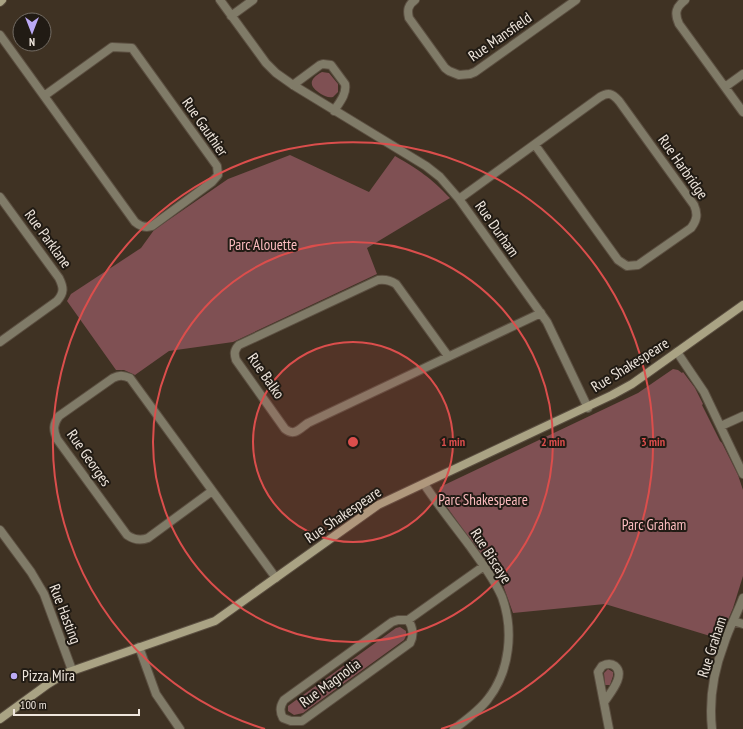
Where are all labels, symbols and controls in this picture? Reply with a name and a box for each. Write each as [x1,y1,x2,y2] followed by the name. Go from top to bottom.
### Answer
[464,8,535,65] street label: Rue Mansfield
[12,12,52,52] north arrow
[29,35,35,49] text: N
[178,94,233,160] street label: Rue Gauthier
[654,131,712,203] street label: Rue Harbridge
[471,197,524,260] street label: Rue Durham
[21,206,76,272] street label: Rue Parklane
[229,235,297,254] park label: Parc Alouette
[587,333,672,396] street label: Rue Shakespeare
[244,349,289,402] street label: Rue Balko
[63,426,116,490] street label: Rue Georges
[441,434,465,449] text: 1 min
[541,434,565,449] text: 2 min
[641,434,665,449] text: 3 min
[346,435,360,449] centre of rings
[301,482,385,547] street label: Rue Shakespeare
[438,490,528,509] park label: Parc Shakespeare
[622,515,686,534] park label: Parc Graham
[467,525,516,587] street label: Rue Biscaye
[45,581,86,646] street label: Rue Hasting
[693,614,730,680] street label: Rue Graham
[295,654,364,711] street label: Rue Magnolia
[22,666,75,685] place label: Pizza Mira
[9,671,19,681] marker: Pizza Mira
[14,691,139,717] scale bar
[20,697,47,712] text: 100 m

